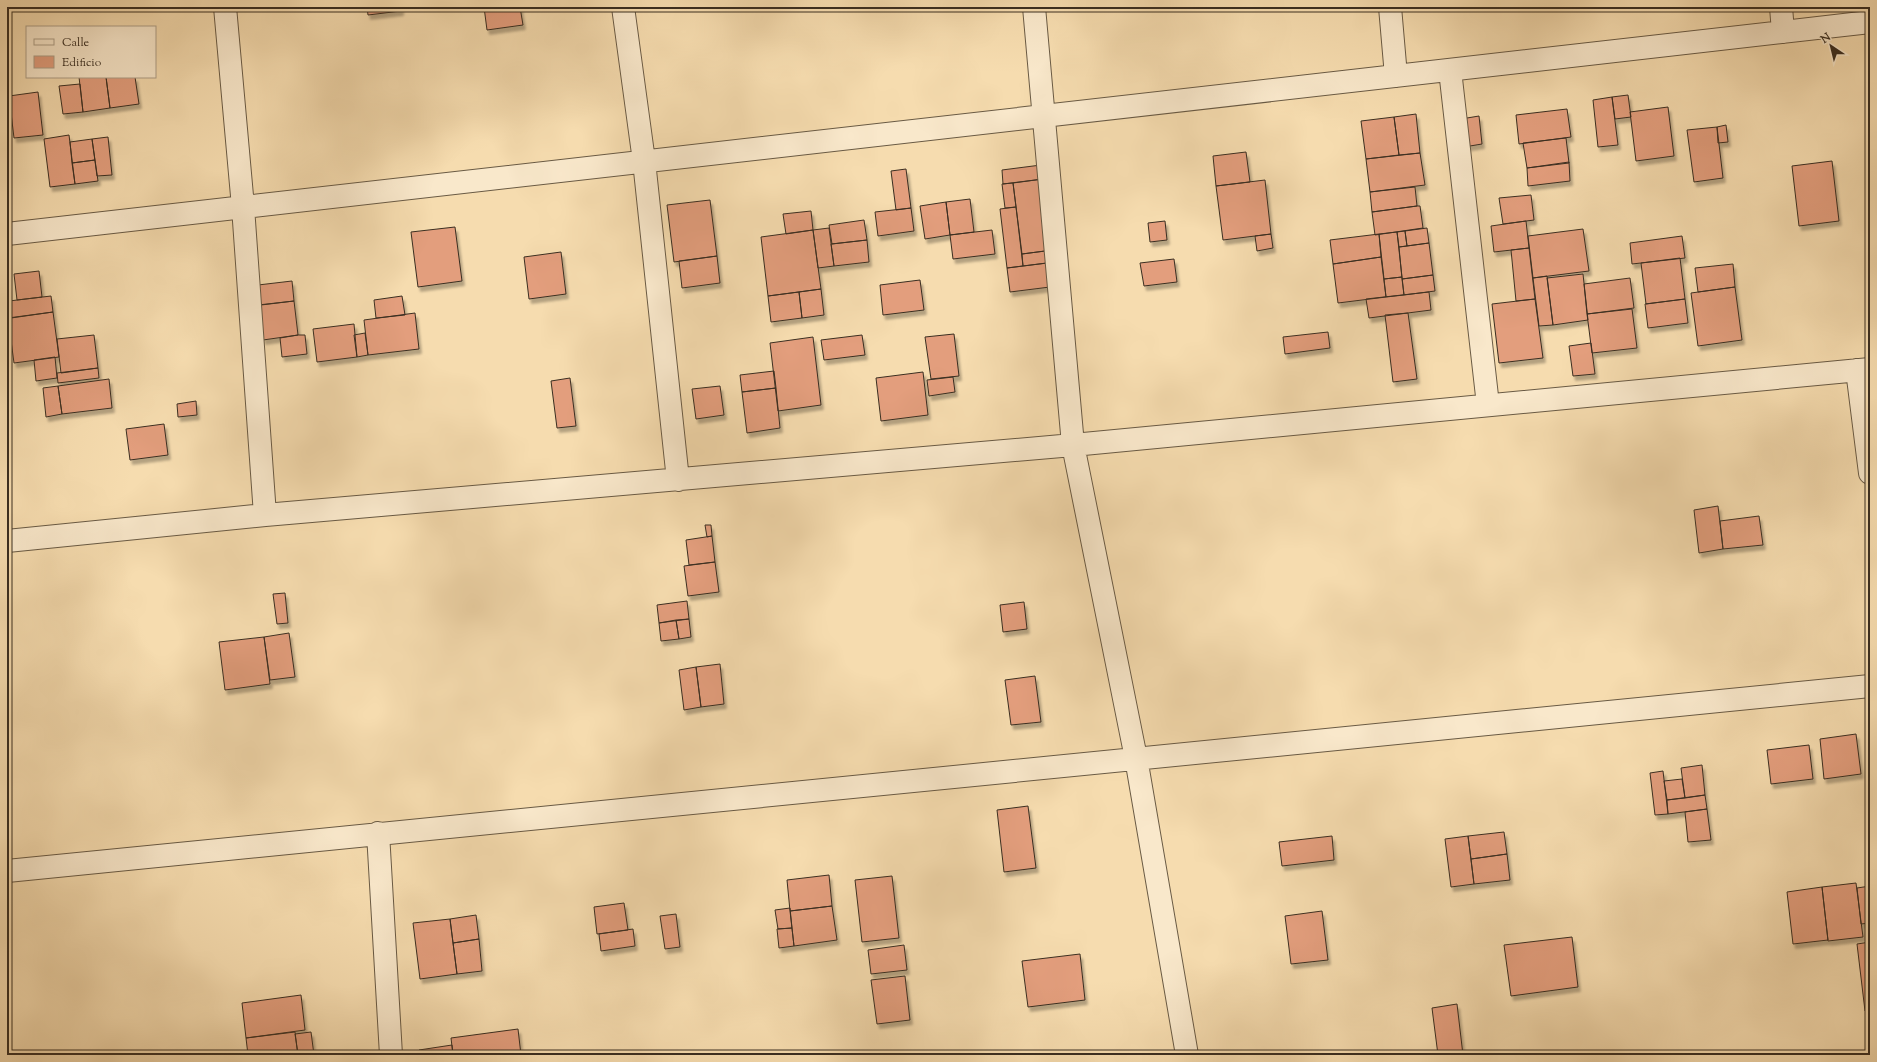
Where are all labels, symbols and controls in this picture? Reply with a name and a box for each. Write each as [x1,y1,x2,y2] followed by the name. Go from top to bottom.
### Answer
[26,26,156,78] legend
[1811,26,1851,66] north arrow
[1817,29,1834,48] text: N
[62,34,90,52] text: Calle
[62,54,102,72] text: Edificio

